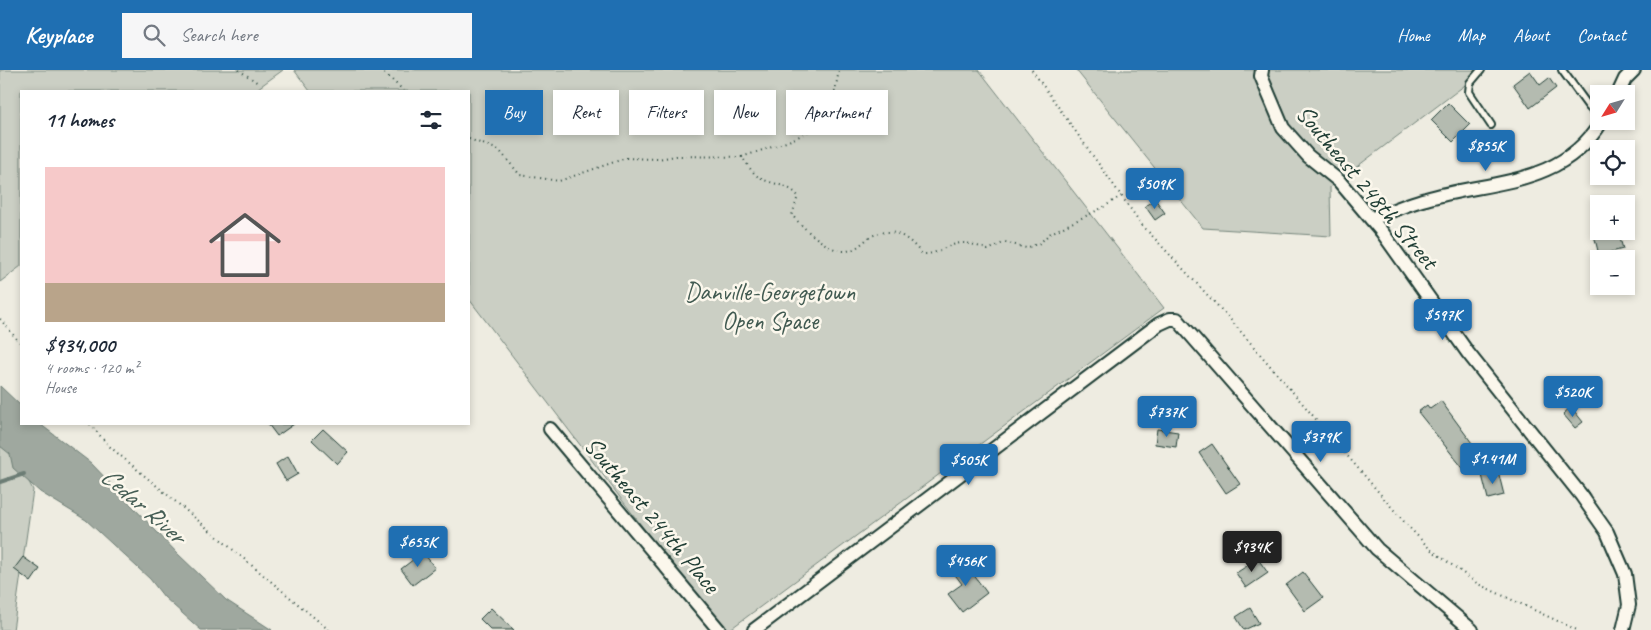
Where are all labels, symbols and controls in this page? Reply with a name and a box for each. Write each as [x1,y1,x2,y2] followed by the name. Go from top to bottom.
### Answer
[122,13,472,58] search box
[25,20,92,50] text: Keyplace
[140,21,168,49] icon: search
[180,23,258,47] text: Search here
[1397,24,1430,46] text: Home
[1458,24,1485,46] text: Map
[1513,24,1549,46] text: About
[1577,24,1626,46] text: Contact
[1590,85,1635,130] north arrow
[1590,85,1635,295] map controls
[485,90,543,135] chip: Buy
[553,90,619,135] chip: Rent
[629,90,704,135] chip: Filters
[714,90,776,135] chip: New
[786,90,888,135] chip: Apartment
[1289,98,1447,278] street label: Southeast 248th Street
[417,106,445,134] icon: filters
[45,107,114,133] text: 11 homes
[1451,129,1521,172] pin: $855K
[1468,136,1504,156] text: $855K
[1590,140,1635,185] button: locate
[1120,168,1190,210] pin: $509K
[1137,174,1173,194] text: $509K
[1590,195,1635,240] button: +
[200,200,290,290] icon: home
[1590,250,1635,295] button: −
[685,276,856,337] park label: Danville-Georgetown Open Space
[1408,298,1478,341] pin: $597K
[1425,305,1461,325] text: $597K
[45,332,115,358] text: $934,000
[45,358,139,378] text: 4 rooms · 120 m²
[1538,376,1608,418] pin: $520K
[45,378,76,398] text: House
[1555,382,1591,402] text: $520K
[1132,396,1202,438] pin: $737K
[1149,402,1185,422] text: $737K
[1286,420,1356,463] pin: $379K
[1303,427,1339,447] text: $379K
[577,430,728,601] street label: Southeast 244th Place
[1452,442,1534,485] pin: $1.41M
[934,444,1004,486] pin: $505K
[1471,449,1515,469] text: $1.41M
[951,450,987,470] text: $505K
[94,459,196,554] water label: Cedar River
[383,526,453,568] pin: $655K
[1217,530,1287,573] pin: $934K
[400,532,436,552] text: $655K
[1234,537,1270,557] text: $934K
[931,544,1001,587] pin: $456K
[947,551,985,571] text: $456K

